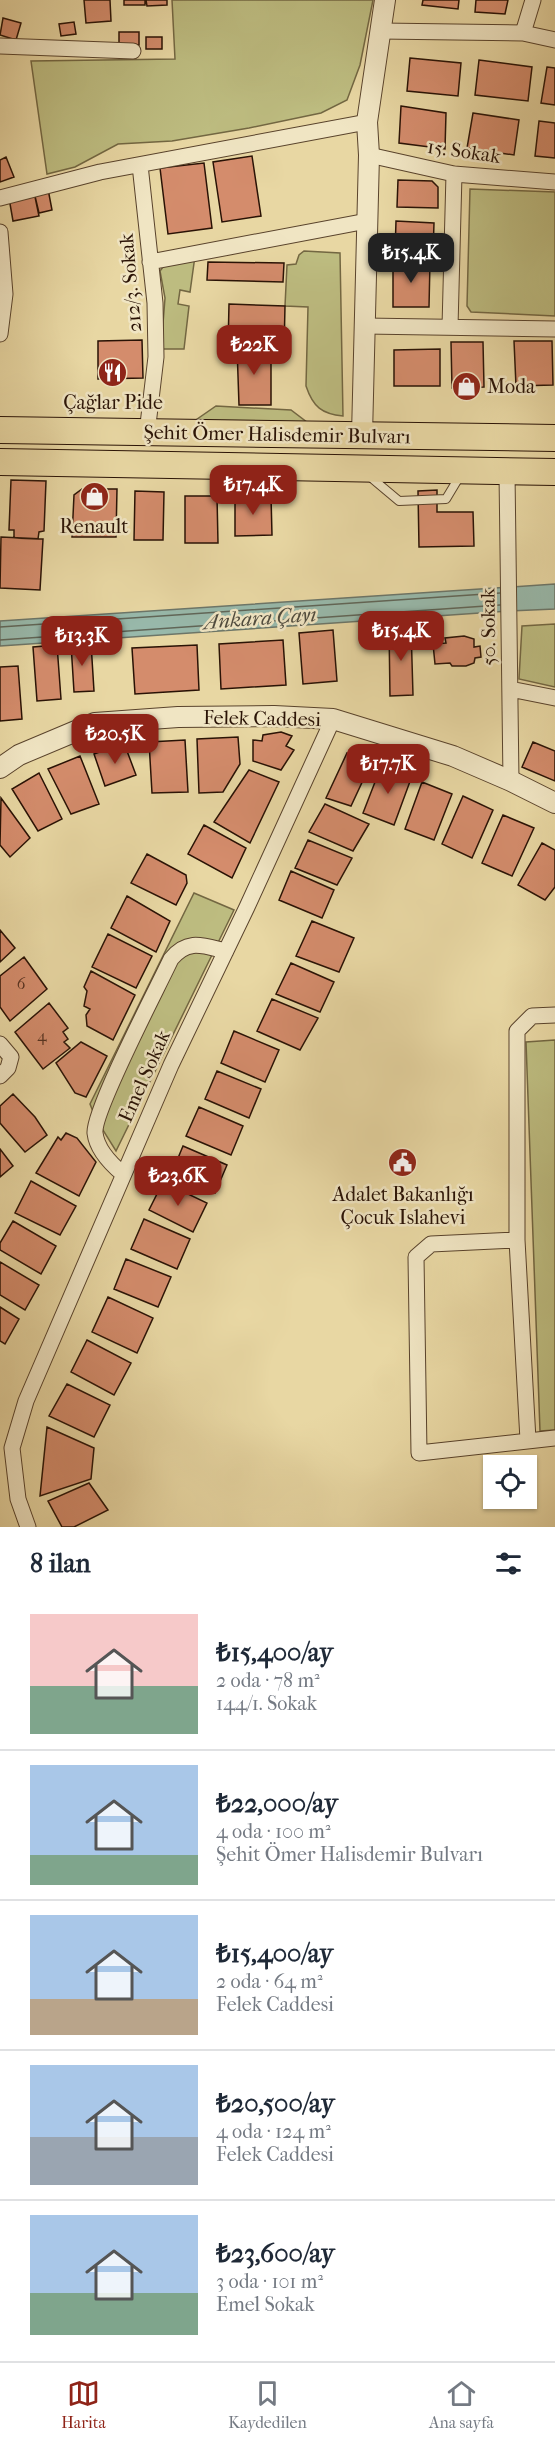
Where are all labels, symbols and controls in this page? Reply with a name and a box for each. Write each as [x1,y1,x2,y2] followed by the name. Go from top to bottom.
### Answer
[426,135,503,168] street label: 15. Sokak
[115,232,146,333] street label: 212/3. Sokak
[362,233,460,284] pin: ₺15.4K
[382,241,440,264] text: ₺15.4K
[218,325,290,376] pin: ₺22K
[231,333,277,356] text: ₺22K
[97,356,129,388] restaurant icon: Çağlar Pide
[450,370,482,402] shop icon: Moda
[487,375,536,398] place label: Moda
[63,391,163,415] place label: Çağlar Pide
[143,420,411,448] street label: Şehit Ömer Halisdemir Bulvarı
[204,465,302,516] pin: ₺17.4K
[224,473,282,496] text: ₺17.4K
[78,480,110,512] shop icon: Renault
[60,515,128,538] place label: Renault
[476,587,501,666] street label: 50. Sokak
[200,602,317,634] water label: Ankara Çayı
[352,611,450,662] pin: ₺15.4K
[33,616,131,667] pin: ₺13.3K
[372,619,430,642] text: ₺15.4K
[55,624,109,647] text: ₺13.3K
[203,706,321,731] street label: Felek Caddesi
[66,714,164,765] pin: ₺20.5K
[86,722,145,745] text: ₺20.5K
[339,744,437,795] pin: ₺17.7K
[361,752,415,775] text: ₺17.7K
[17,974,26,993] house number: 6
[37,1026,47,1045] house number: 4
[114,1026,175,1126] street label: Emel Sokak
[387,1147,419,1179] public building icon: Adalet Bakanlığı Çocuk Islahevi
[129,1156,227,1207] pin: ₺23.6K
[148,1164,208,1187] text: ₺23.6K
[331,1183,474,1230] place label: Adalet Bakanlığı Çocuk Islahevi
[483,1455,537,1509] map controls
[483,1455,537,1509] button: locate
[492,1547,525,1580] icon: filters
[30,1548,91,1579] text: 8 ilan
[216,1637,333,1668] text: ₺15,400/ay
[78,1638,150,1710] icon: home
[216,1669,320,1692] text: 2 oda · 78 m²
[216,1692,317,1715] text: 144/1. Sokak
[216,1788,338,1819] text: ₺22,000/ay
[78,1789,150,1861] icon: home
[216,1820,331,1843] text: 4 oda · 100 m²
[216,1843,483,1866] text: Şehit Ömer Halisdemir Bulvarı
[216,1938,333,1969] text: ₺15,400/ay
[78,1939,150,2011] icon: home
[216,1970,323,1993] text: 2 oda · 64 m²
[216,1993,334,2016] text: Felek Caddesi
[216,2088,335,2119] text: ₺20,500/ay
[78,2089,150,2161] icon: home
[216,2120,331,2143] text: 4 oda · 124 m²
[216,2143,334,2166] text: Felek Caddesi
[216,2238,335,2269] text: ₺23,600/ay
[78,2239,150,2311] icon: home
[216,2270,323,2293] text: 3 oda · 101 m²
[216,2293,315,2316] text: Emel Sokak
[61,2377,106,2432] tab: Harita
[228,2377,307,2432] tab: Kaydedilen
[429,2377,494,2432] tab: Ana sayfa

